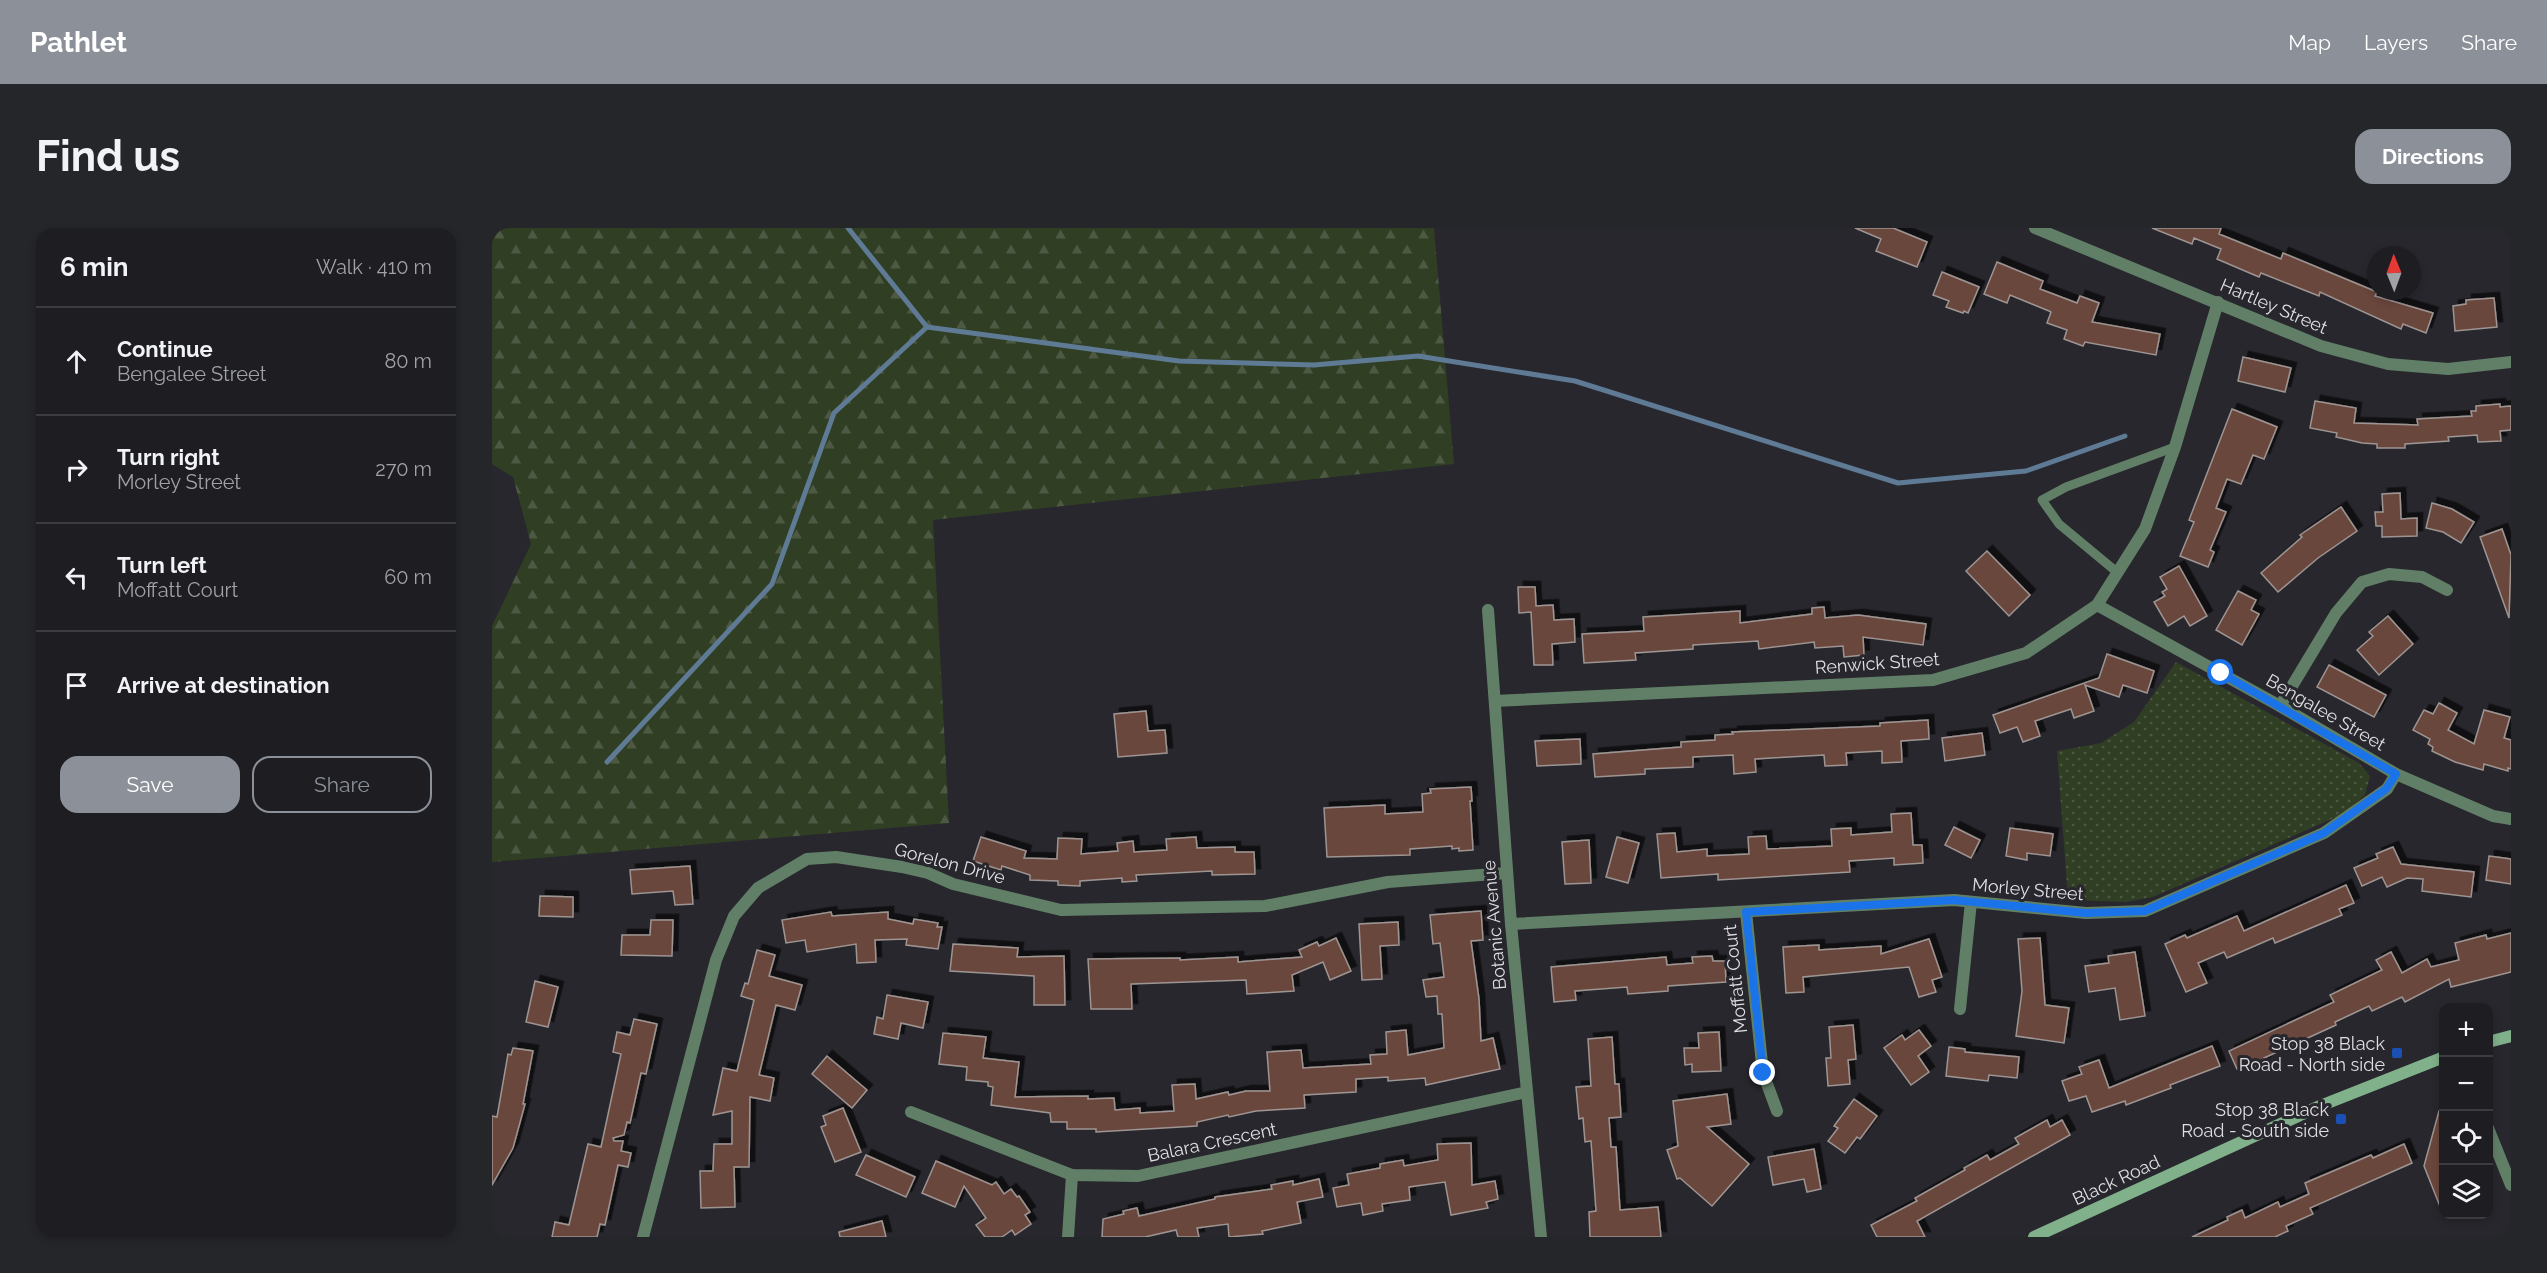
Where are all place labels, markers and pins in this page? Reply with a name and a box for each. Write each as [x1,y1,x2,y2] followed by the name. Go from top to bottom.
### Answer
[2239,1033,2385,1075] place label: Stop 38 Black Road - North side
[2390,1046,2404,1060] marker: Stop 38 Black Road - North side
[2181,1099,2329,1141] place label: Stop 38 Black Road - South side
[2334,1112,2348,1126] marker: Stop 38 Black Road - South side

